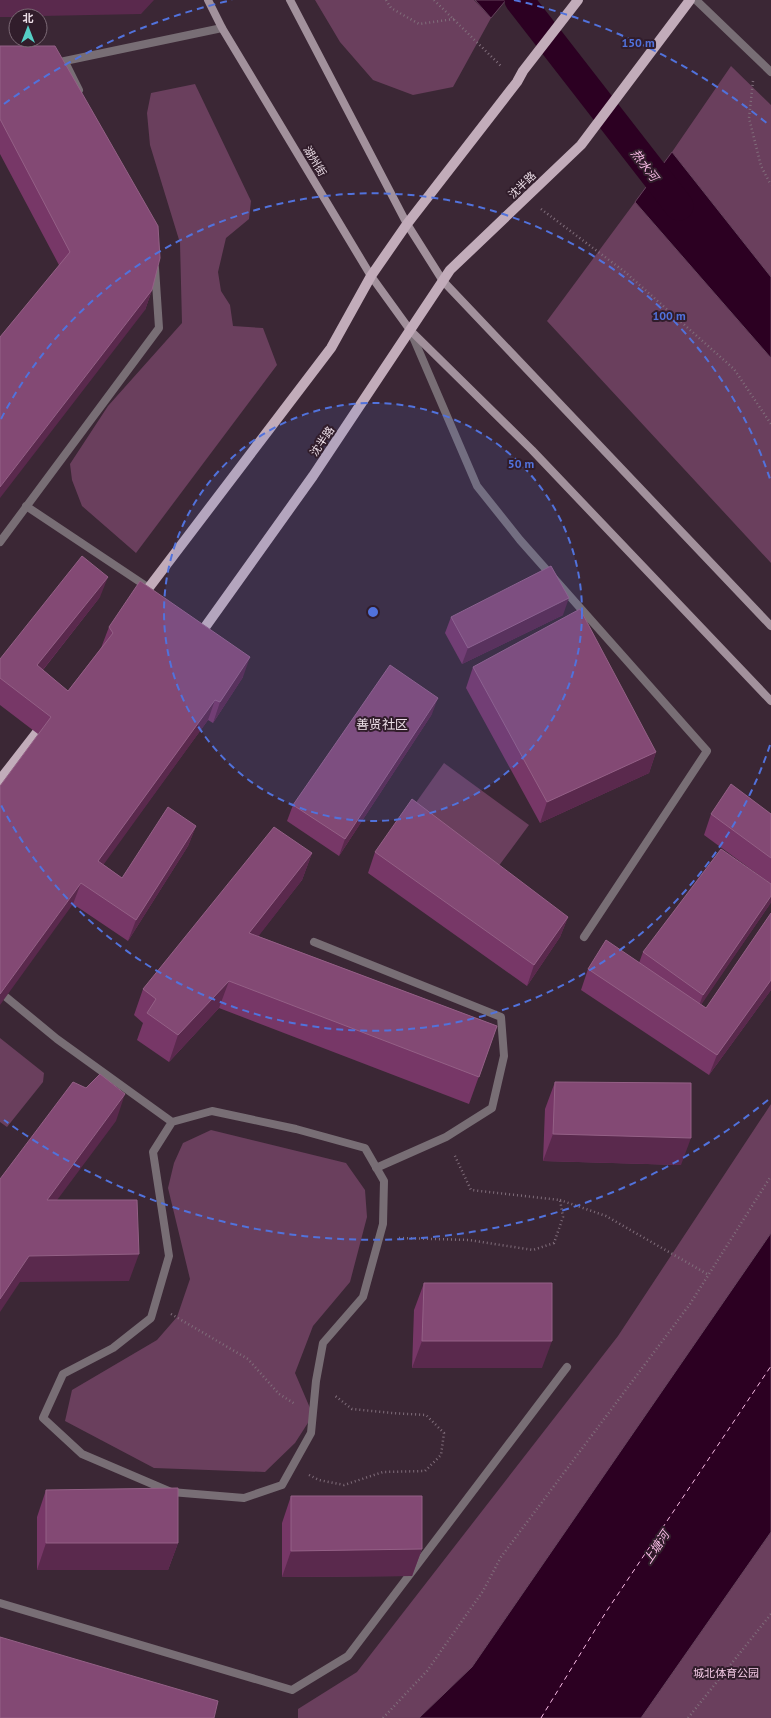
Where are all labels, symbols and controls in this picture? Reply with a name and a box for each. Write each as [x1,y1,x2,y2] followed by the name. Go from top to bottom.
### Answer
[8,8,48,48] north arrow
[23,11,34,25] text: 北
[621,35,655,50] text: 150 m
[301,143,329,179] street label: 湖州街
[628,146,663,185] water label: 热水河
[505,169,539,201] street label: 沈半路
[652,308,686,323] text: 100 m
[307,423,337,459] street label: 沈半路
[508,456,534,471] text: 50 m
[366,605,380,619] centre of rings
[356,716,408,733] district label: 善贤社区
[640,1526,673,1566] water label: 上塘河
[693,1666,759,1680] park label: 城北体育公园

